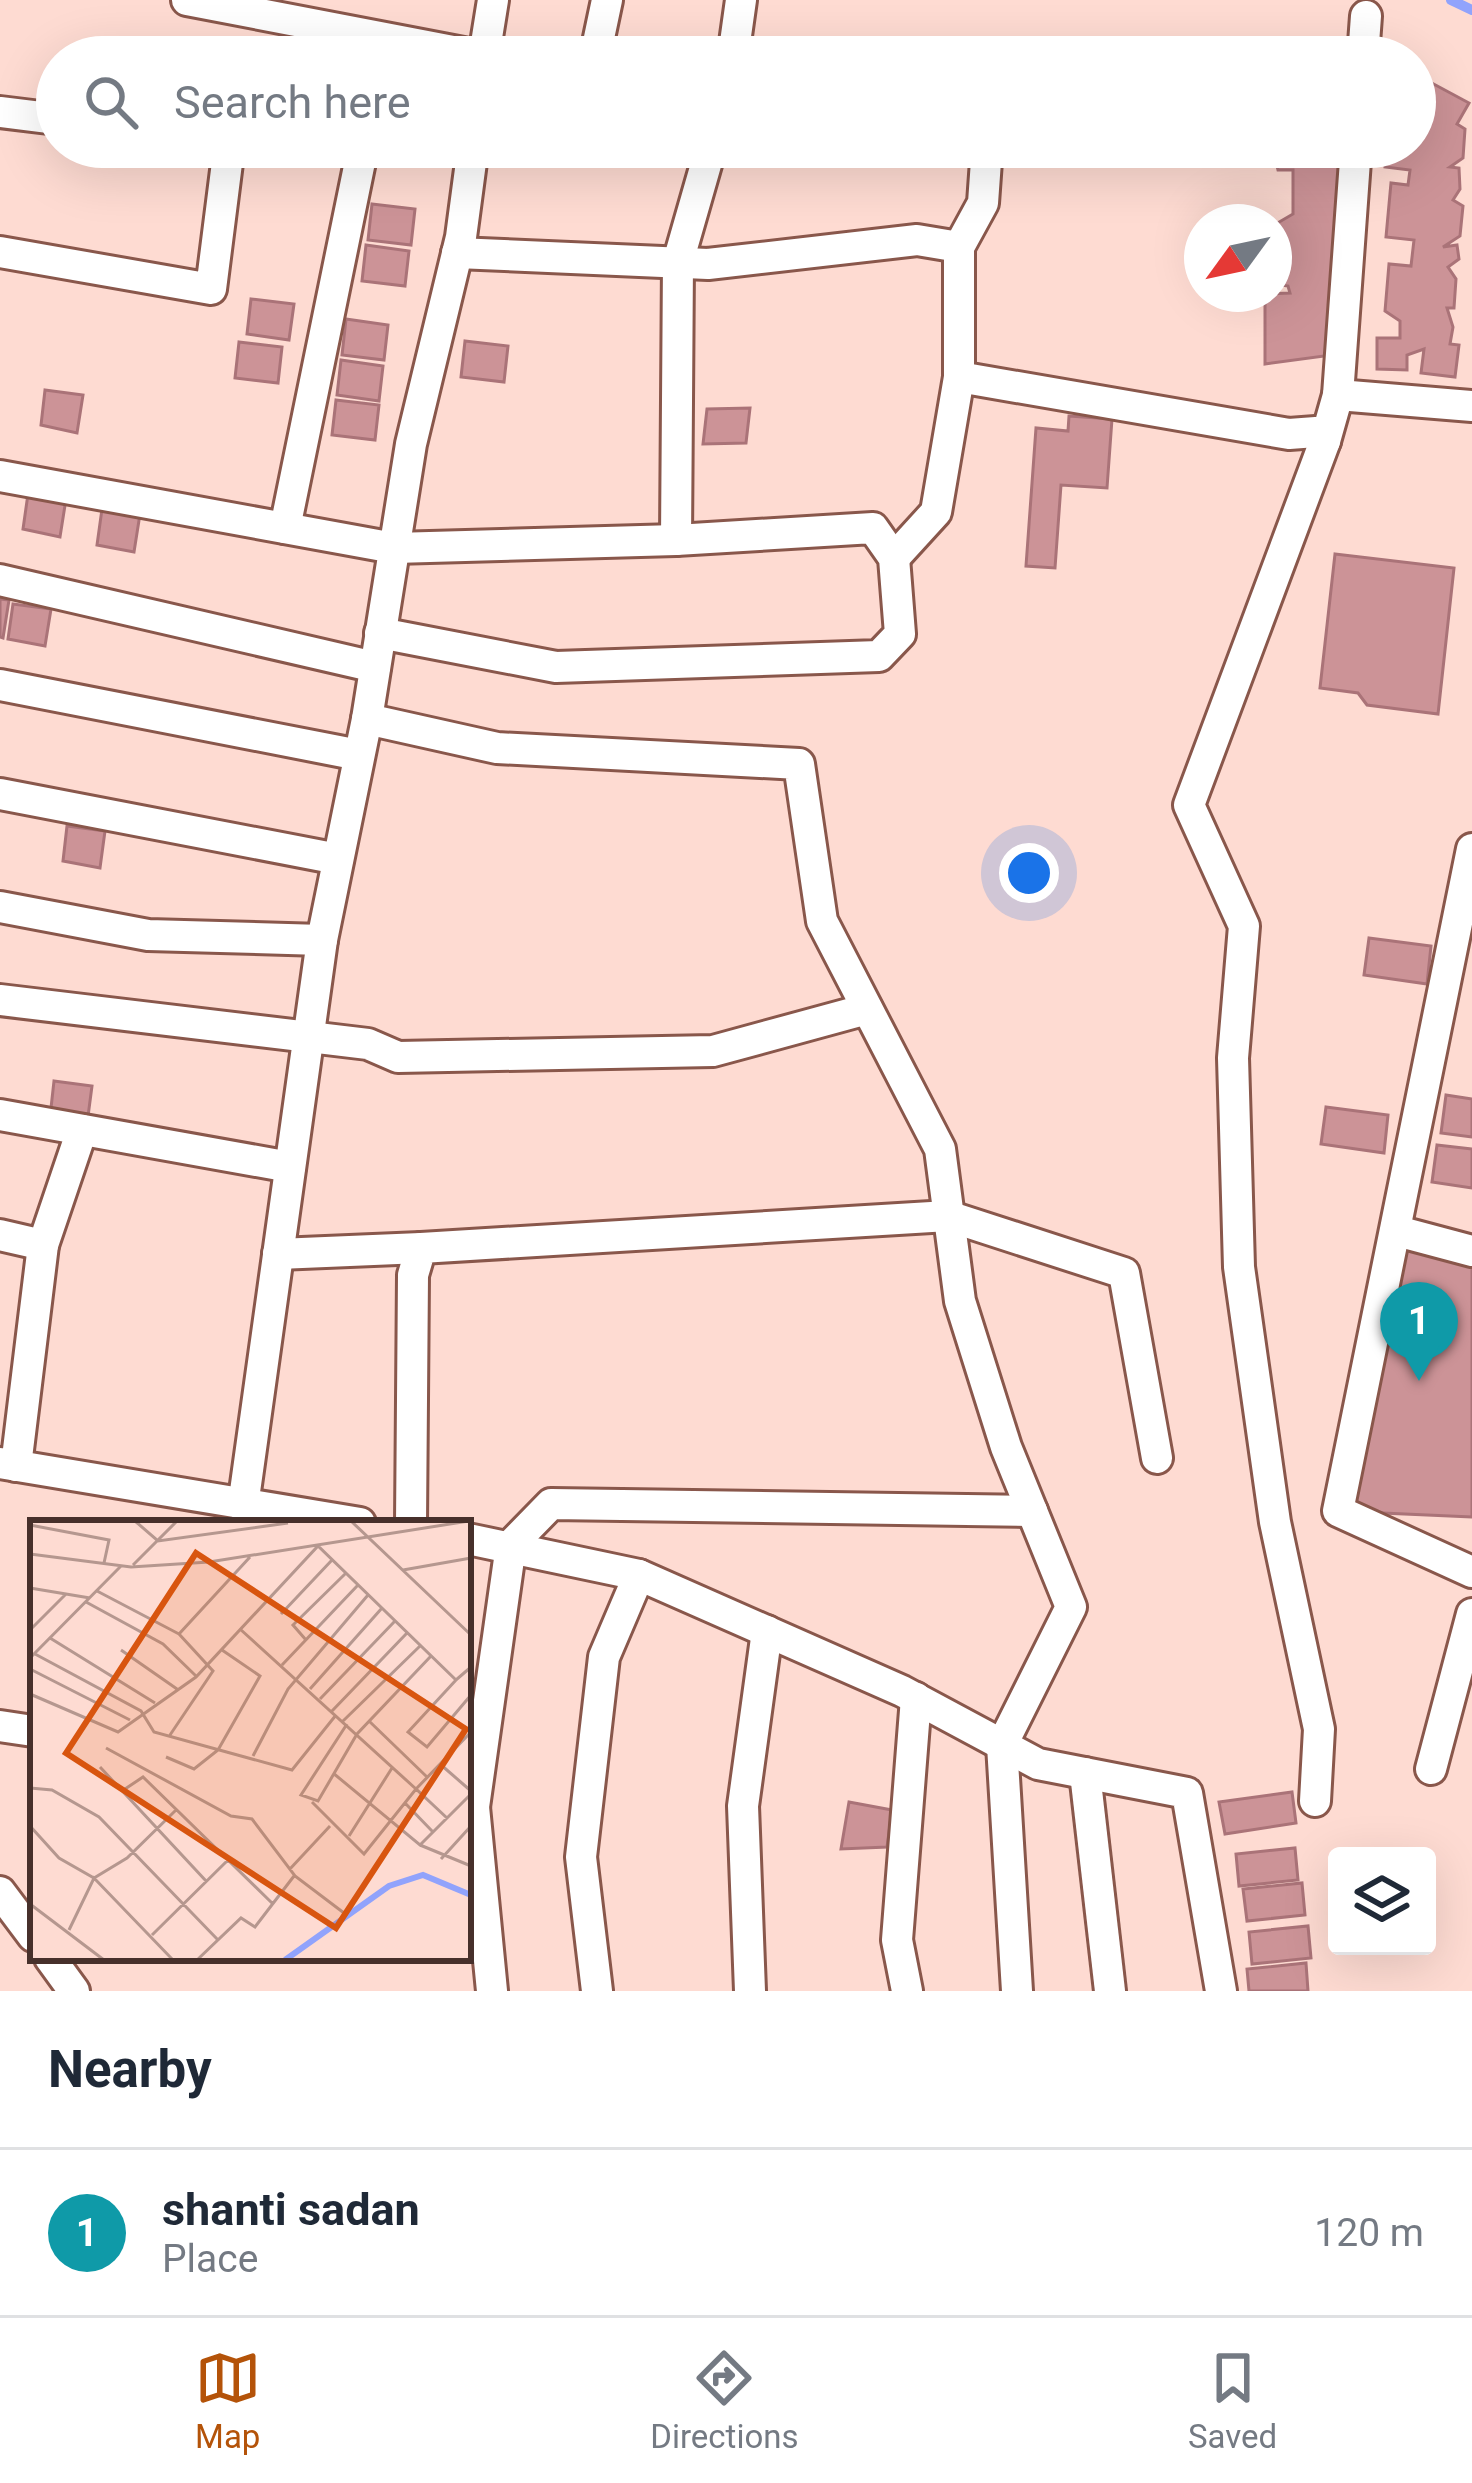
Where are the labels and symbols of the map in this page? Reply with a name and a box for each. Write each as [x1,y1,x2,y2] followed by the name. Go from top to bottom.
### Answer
[1184,204,1292,312] north arrow
[999,843,1059,903] your location
[1380,1282,1458,1381] pin: 1
[30,1520,471,1961] inset map

